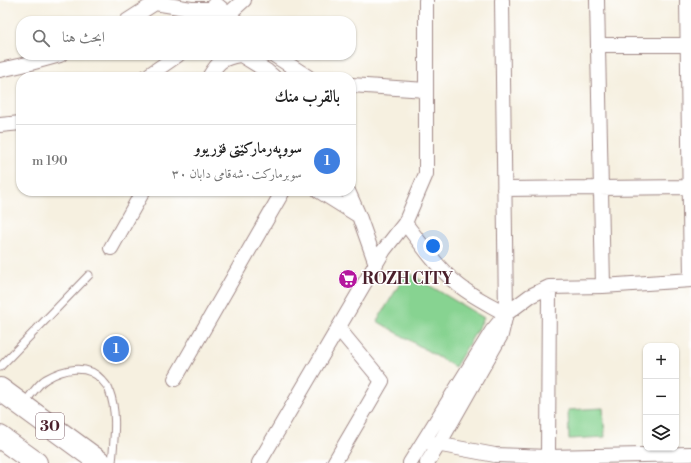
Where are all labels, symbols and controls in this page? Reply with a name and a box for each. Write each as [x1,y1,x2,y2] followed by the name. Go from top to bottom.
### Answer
[16,16,356,60] search box
[30,27,52,49] icon: search
[62,28,105,47] text: ابحث هنا
[274,86,340,108] text: بالقرب منك
[195,139,302,158] text: سووپەرمارکێتی فۆر یوو
[32,153,68,169] text: 190 m
[324,153,330,169] text: 1
[172,166,302,182] text: سوبرماركت · شەقامی دابان ٣٠
[423,236,443,256] your location
[337,268,359,290] supermarket icon: ROZH CITY
[362,269,454,289] place label: ROZH CITY
[103,334,129,364] pin: 1
[643,343,679,451] map controls
[643,343,679,379] button: +
[643,379,679,415] button: −
[36,413,64,439] road number: 30
[643,415,679,451] button: layers

